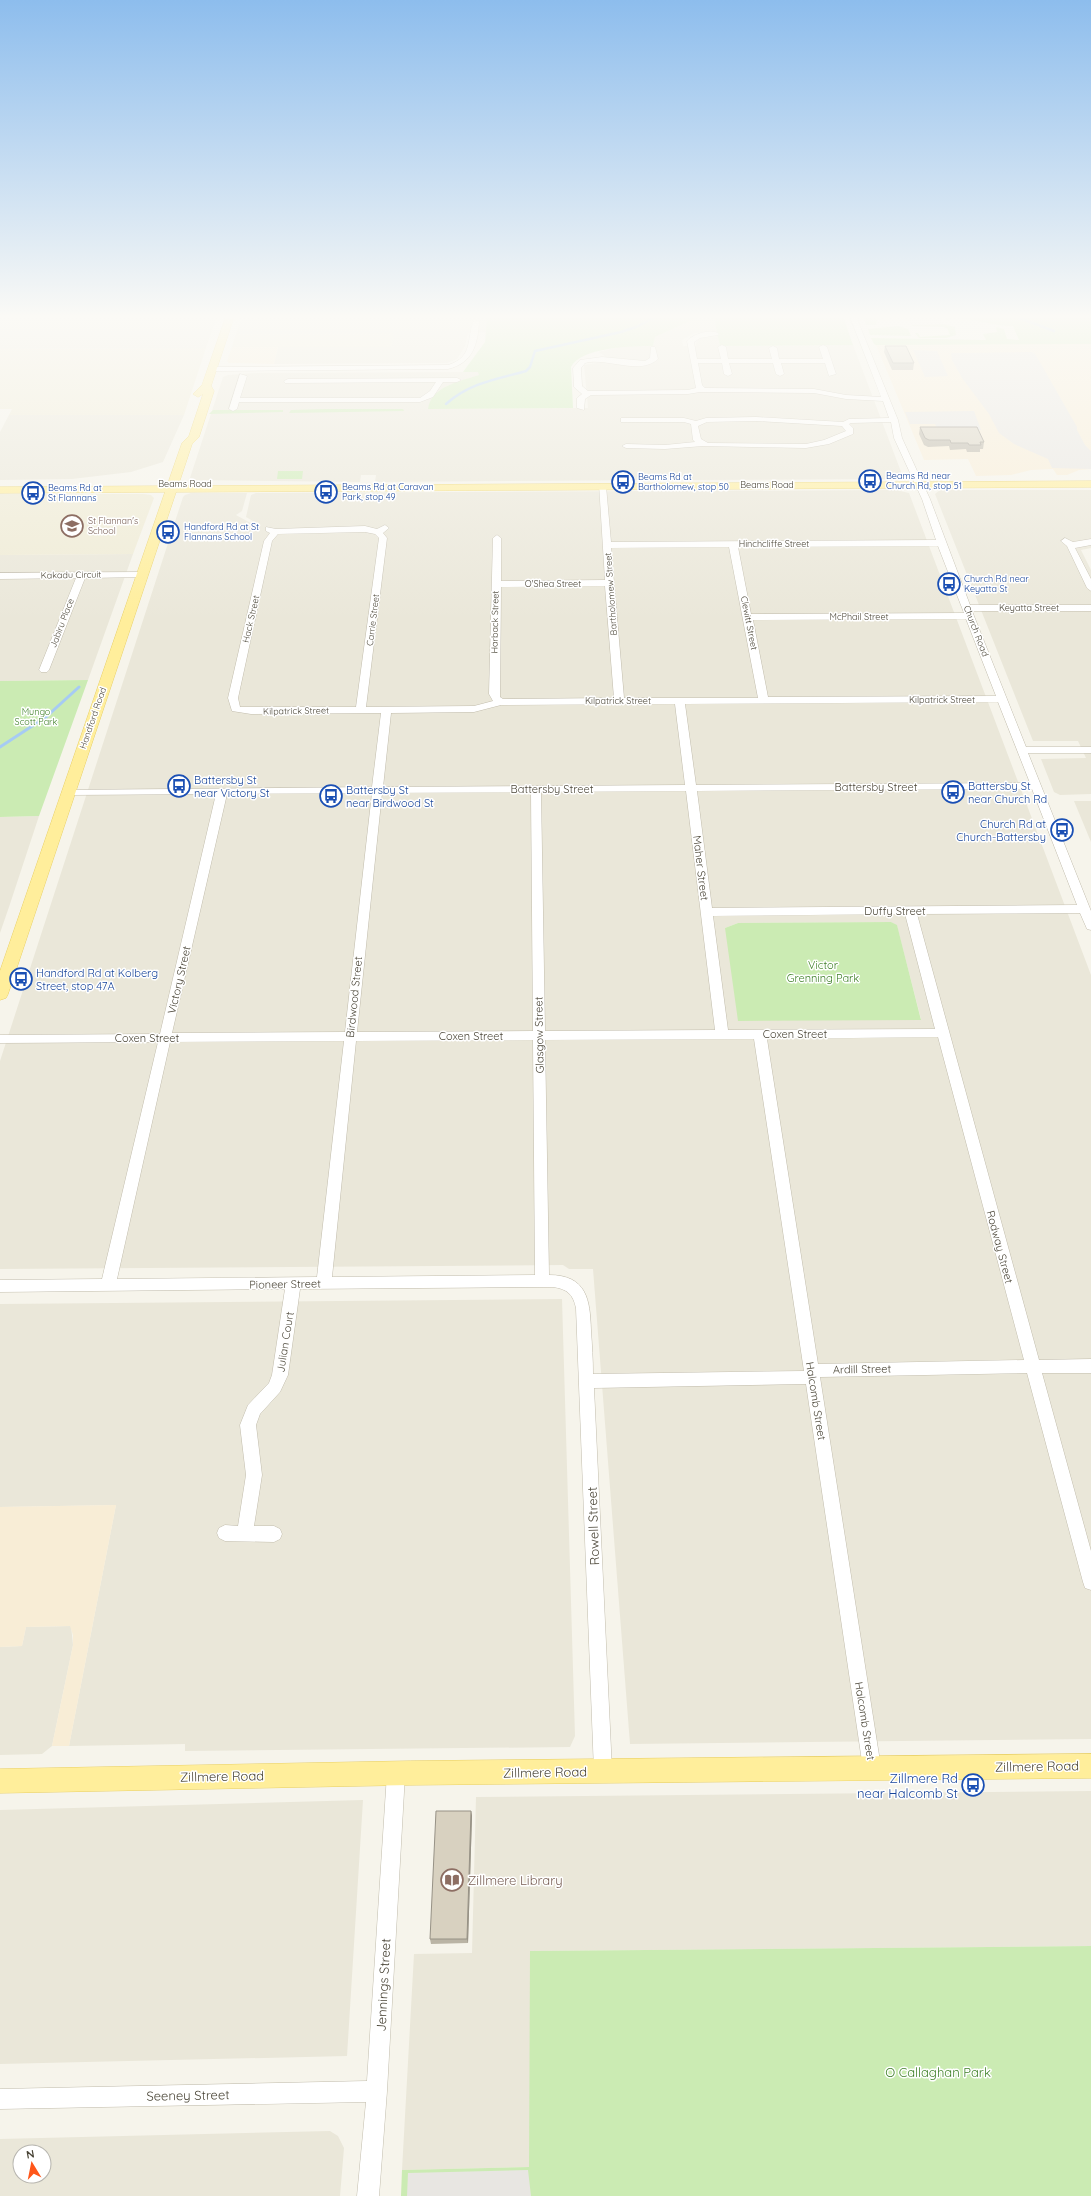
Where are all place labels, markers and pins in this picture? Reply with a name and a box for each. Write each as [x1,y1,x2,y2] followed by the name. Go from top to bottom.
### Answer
[857,468,883,494] bus stop icon: Beams Rd near Church Rd, stop 51
[610,469,636,495] bus stop icon: Beams Rd at Bartholomew, stop 50
[886,470,962,491] place label: Beams Rd near Church Rd, stop 51
[638,471,729,492] place label: Beams Rd at Bartholomew, stop 50
[313,479,339,505] bus stop icon: Beams Rd at Caravan Park, stop 49
[20,480,46,506] bus stop icon: Beams Rd at St Flannans
[342,481,434,502] place label: Beams Rd at Caravan Park, stop 49
[48,482,102,503] place label: Beams Rd at St Flannans
[59,513,85,539] school or university icon: St Flannan's School
[88,515,138,536] place label: St Flannan's School
[155,519,181,545] bus stop icon: Handford Rd at St Flannans School
[184,521,259,542] place label: Handford Rd at St Flannans School
[936,571,962,597] bus stop icon: Church Rd near Keyatta St
[964,573,1029,594] place label: Church Rd near Keyatta St
[166,773,192,799] bus stop icon: Battersby St near Victory St
[194,773,270,800] place label: Battersby St near Victory St
[940,779,966,805] bus stop icon: Battersby St near Church Rd
[968,779,1047,806] place label: Battersby St near Church Rd
[318,783,344,809] bus stop icon: Battersby St near Birdwood St
[346,783,434,810] place label: Battersby St near Birdwood St
[956,817,1046,844] place label: Church Rd at Church-Battersby
[1049,817,1075,843] bus stop icon: Church Rd at Church-Battersby
[8,966,34,992] bus stop icon: Handford Rd at Kolberg Street, stop 47A
[36,966,158,993] place label: Handford Rd at Kolberg Street, stop 47A
[857,1770,958,1801] place label: Zillmere Rd near Halcomb St
[960,1772,986,1798] bus stop icon: Zillmere Rd near Halcomb St
[439,1867,465,1893] library icon: Zillmere Library
[468,1872,563,1888] place label: Zillmere Library

